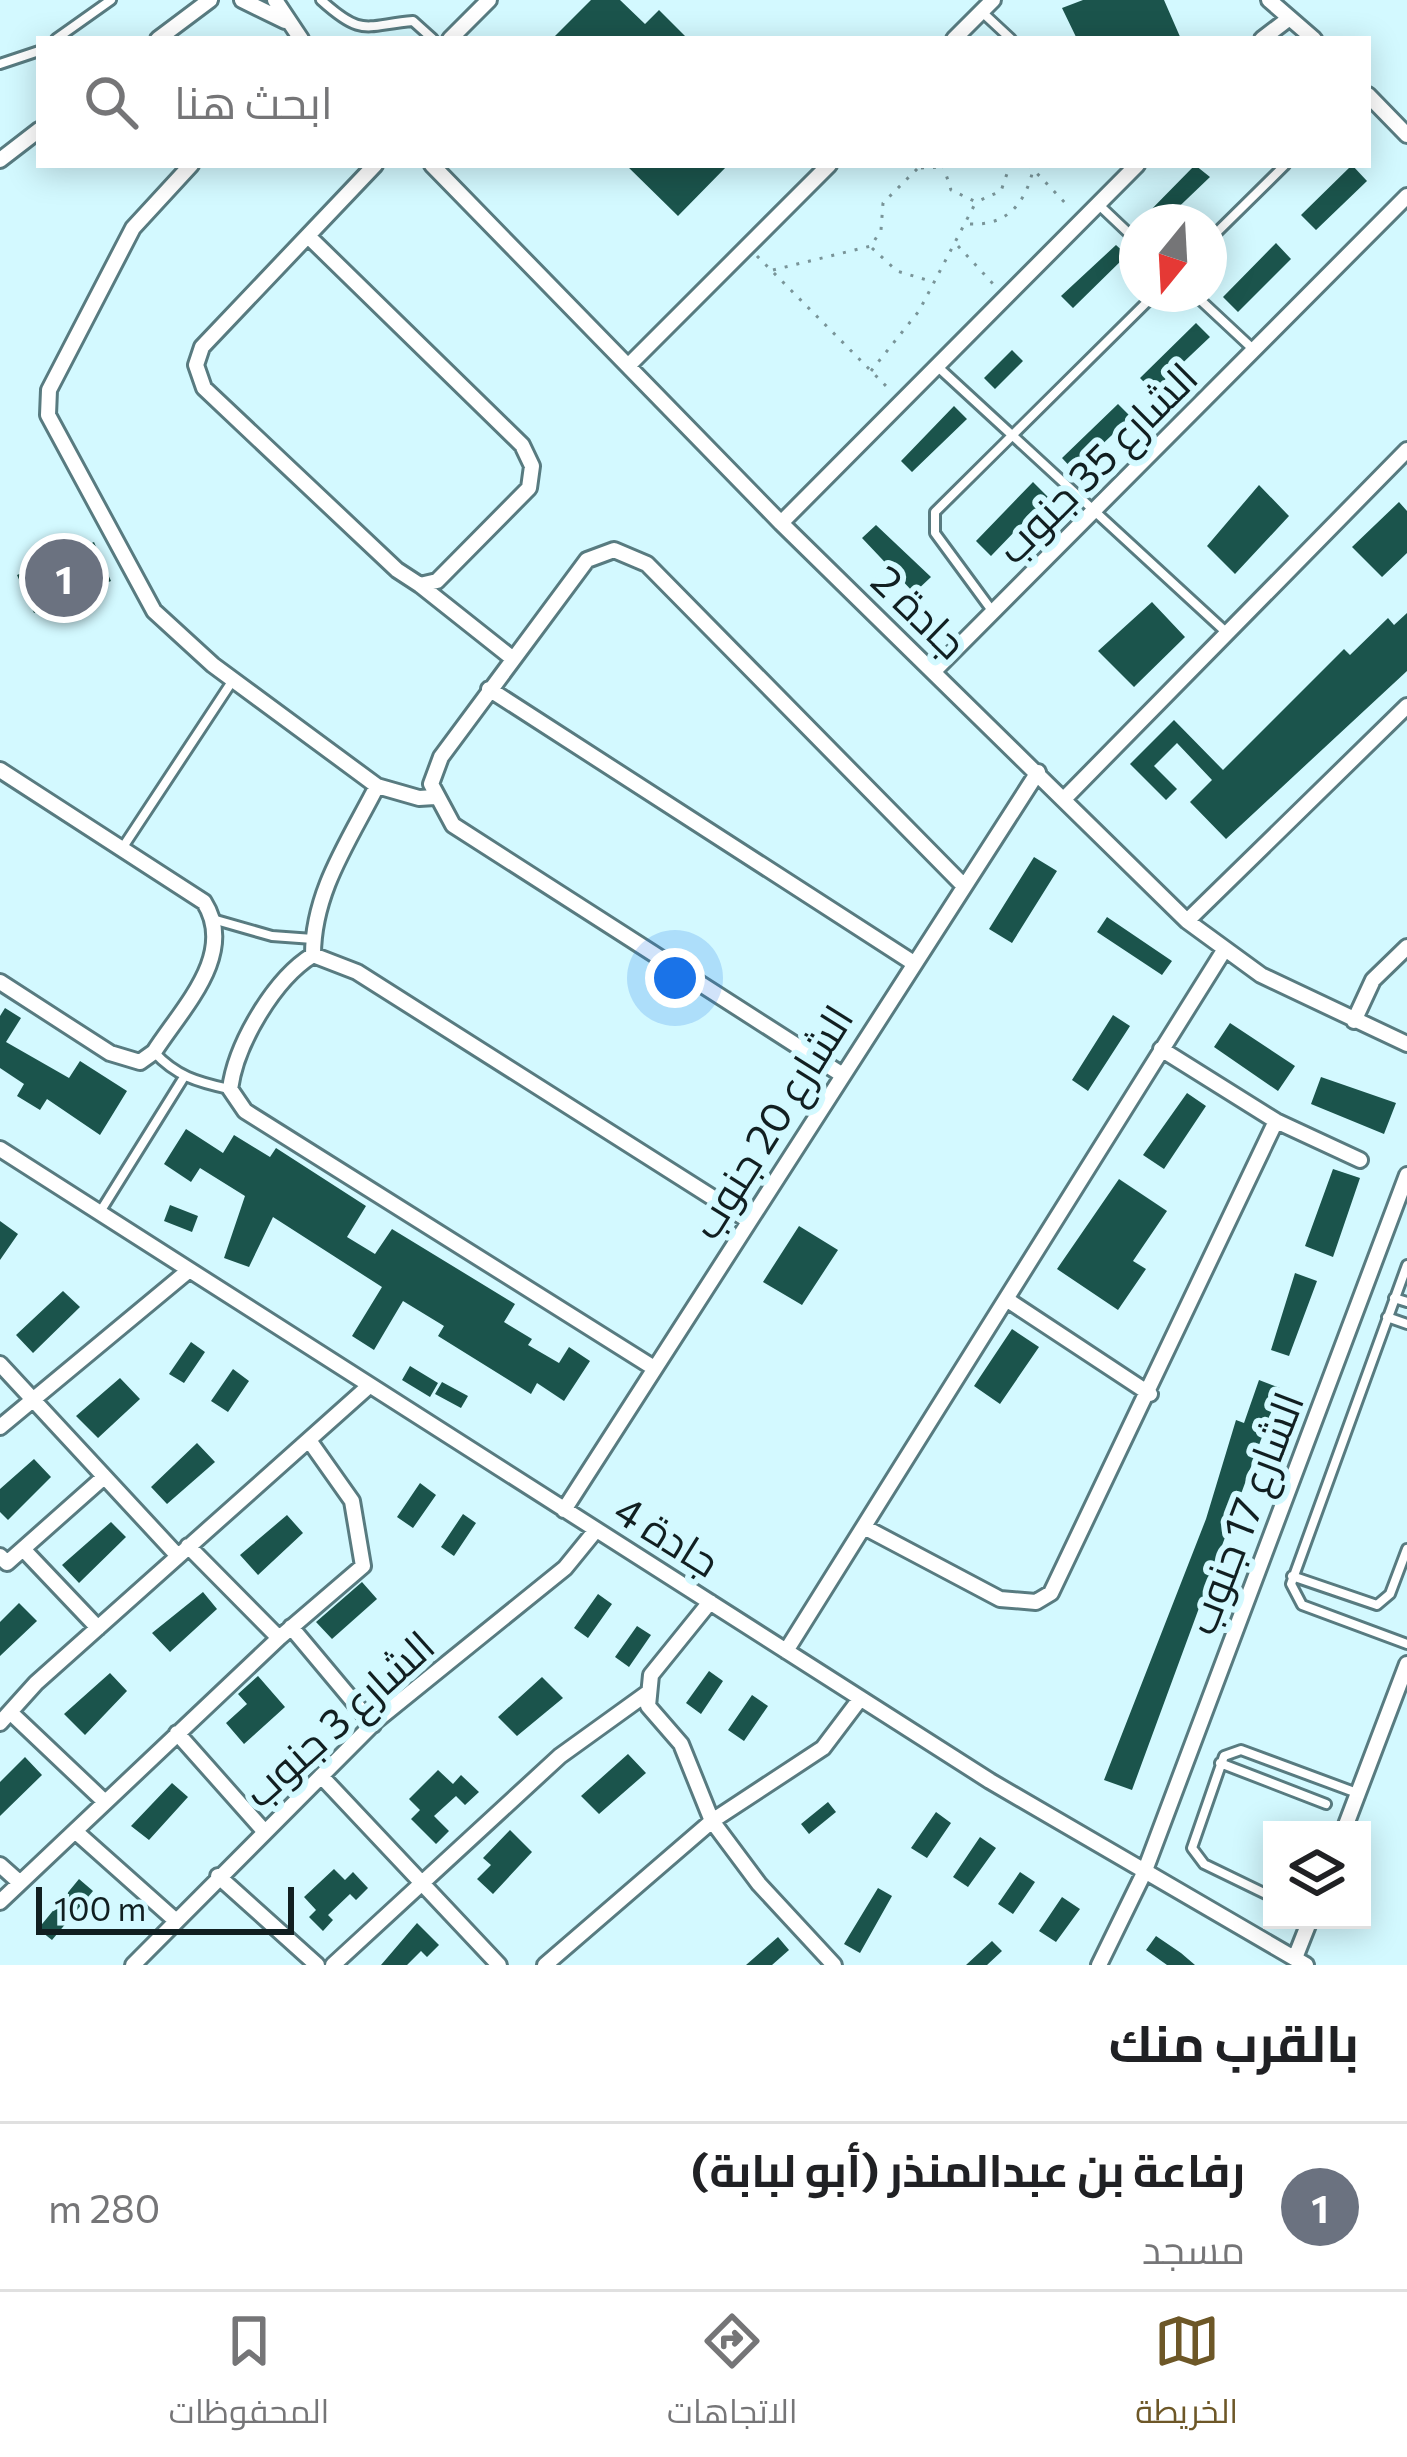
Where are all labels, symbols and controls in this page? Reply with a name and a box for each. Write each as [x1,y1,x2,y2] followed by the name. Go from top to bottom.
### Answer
[36,36,1371,168] search box
[78,69,144,135] icon: search
[174,73,333,128] text: ابحث هنا
[1119,204,1227,312] north arrow
[984,350,1210,576] street label: الشارع 35 جنوب
[25,533,103,623] pin: 1
[862,553,979,668] street label: جادة 2
[645,948,705,1008] your location
[678,995,866,1249] street label: الشارع 20 جنوب
[1173,1384,1317,1642] street label: الشارع 17 جنوب
[606,1482,730,1586] street label: جادة 4
[232,1618,446,1820] street label: الشارع 3 جنوب
[1263,1821,1371,1929] map controls
[1263,1821,1371,1929] button: layers
[36,1881,294,1934] scale bar
[54,1887,146,1928] text: 100 m
[1109,2010,1359,2073] text: بالقرب منك
[691,2141,1245,2196] text: رفاعة بن عبدالمنذر (أبو لبابة)
[48,2183,160,2231] text: 280 m
[1311,2183,1329,2231] text: 1
[1142,2224,1245,2272] text: مسجد
[169,2308,329,2442] tab: المحفوظات
[667,2308,798,2442] tab: الاتجاهات
[1135,2308,1238,2442] tab: الخريطة

